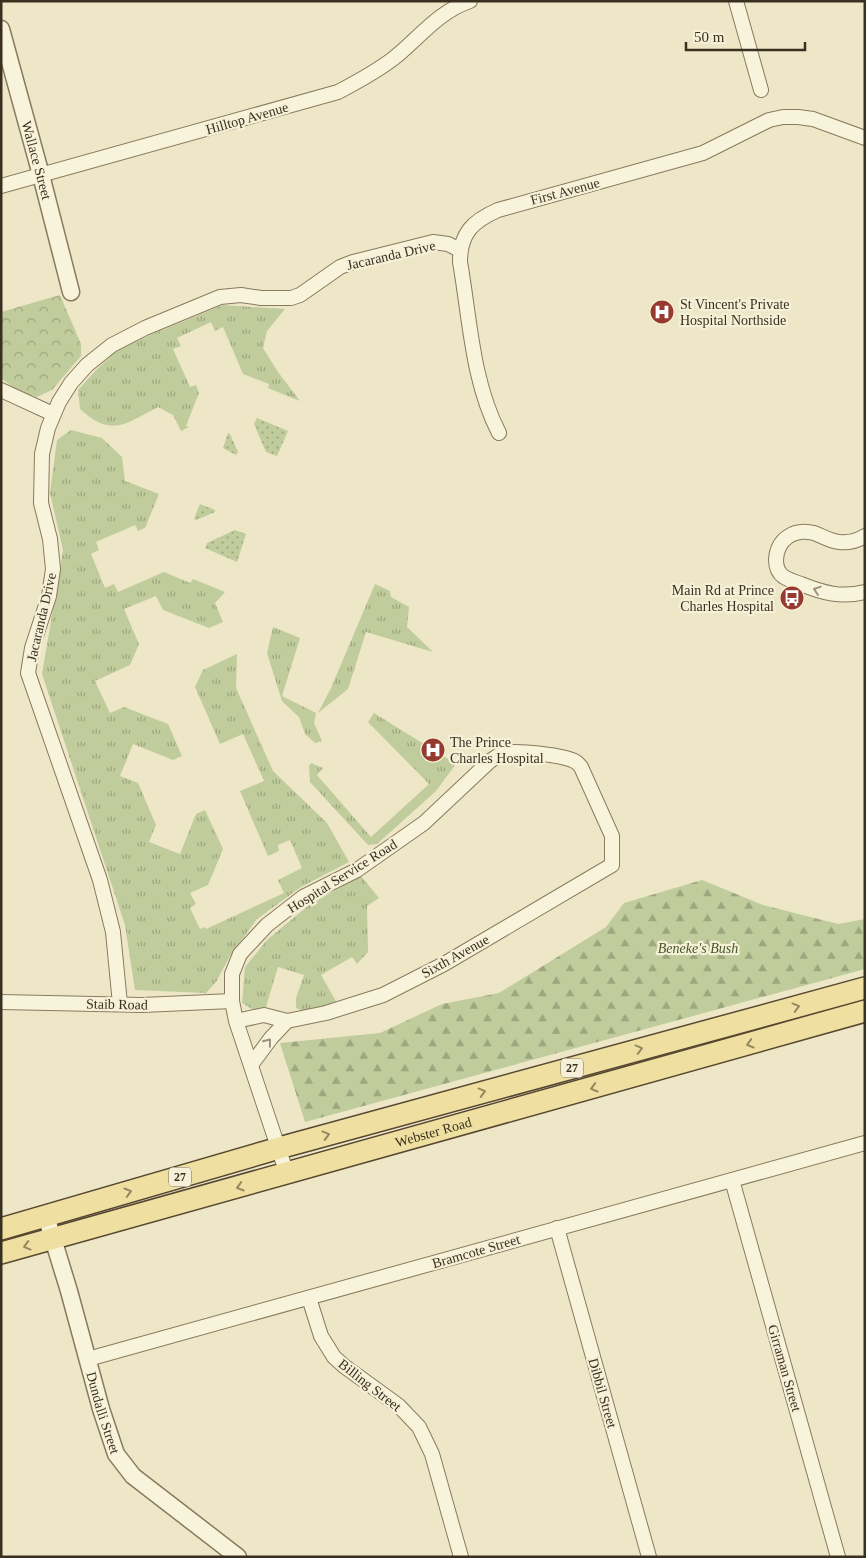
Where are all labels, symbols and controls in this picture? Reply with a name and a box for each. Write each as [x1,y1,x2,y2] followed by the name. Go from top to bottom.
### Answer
[686,20,805,52] scale bar
[694,29,725,45] text: 50 m
[204,100,290,137] street label: Hilltop Avenue
[19,119,54,201] street label: Wallace Street
[529,175,601,208] street label: First Avenue
[345,238,437,273] street label: Jacaranda Drive
[680,297,790,328] place label: St Vincent's Private Hospital Northside
[649,299,675,325] hospital icon: St Vincent's Private Hospital Northside
[24,571,59,663] street label: Jacaranda Drive
[672,583,774,614] place label: Main Rd at Prince Charles Hospital
[779,585,805,611] bus stop icon: Main Rd at Prince Charles Hospital
[813,586,822,596] one-way arrow
[450,735,544,766] place label: The Prince Charles Hospital
[420,737,446,763] hospital icon: The Prince Charles Hospital
[285,837,400,916] street label: Hospital Service Road
[419,932,492,981] street label: Sixth Avenue
[658,941,738,956] park label: Beneke's Bush
[86,996,148,1013] street label: Staib Road
[791,1002,799,1012] one-way arrow
[262,1038,271,1048] one-way arrow
[747,1038,755,1048] one-way arrow
[635,1045,643,1055] one-way arrow
[561,1058,583,1078] road number: 27
[591,1082,599,1092] one-way arrow
[478,1088,486,1098] one-way arrow
[394,1115,473,1150] street label: Webster Road
[321,1131,329,1141] one-way arrow
[169,1168,191,1186] road number: 27
[236,1181,245,1191] one-way arrow
[124,1187,133,1198] one-way arrow
[431,1232,522,1271] street label: Bramcote Street
[23,1240,32,1250] one-way arrow
[765,1323,804,1413] street label: Girraman Street
[335,1356,404,1414] street label: Billing Street
[585,1356,620,1430] street label: Dibbil Street
[83,1370,123,1456] street label: Dundalli Street

